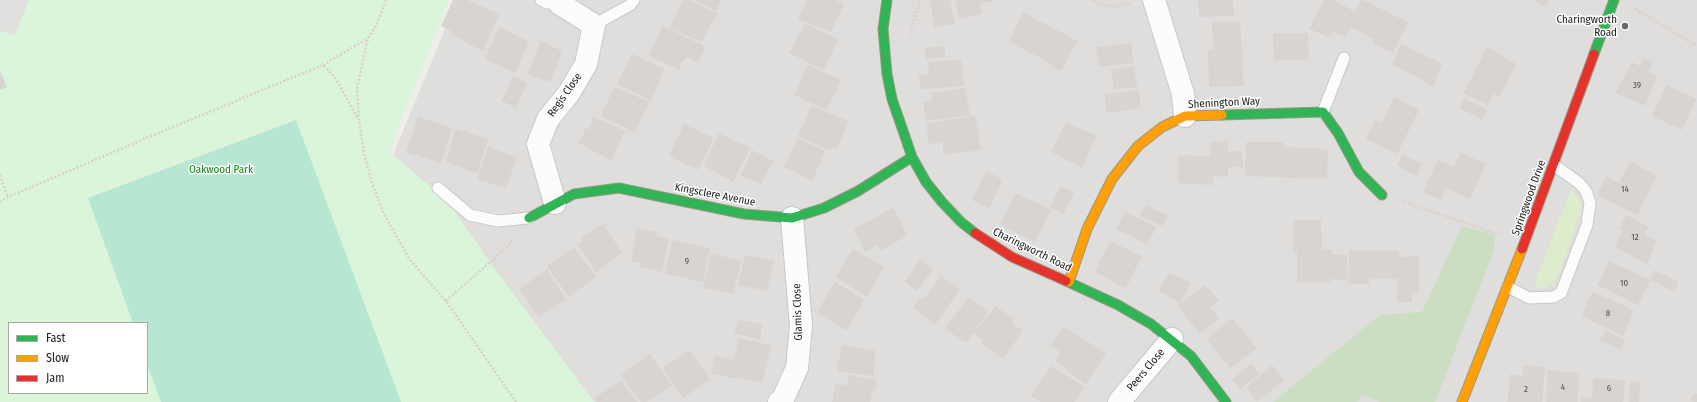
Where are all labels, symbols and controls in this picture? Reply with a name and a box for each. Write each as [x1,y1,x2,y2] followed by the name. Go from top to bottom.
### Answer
[1557,13,1617,39] place label: Charingworth Road
[1620,21,1630,31] marker: Charingworth Road
[545,70,585,120] street label: Regis Close
[1633,80,1641,90] house number: 39
[1188,95,1260,111] street label: Shenington Way
[1509,158,1549,238] street label: Springwood Drive
[189,163,253,177] park label: Oakwood Park
[674,181,756,209] street label: Kingsclere Avenue
[1621,184,1629,194] house number: 14
[991,225,1073,275] street label: Charingworth Road
[1631,232,1639,242] house number: 12
[685,256,689,266] house number: 9
[1620,278,1628,288] house number: 10
[790,283,806,341] street label: Glamis Close
[1606,308,1610,318] house number: 8
[8,322,148,394] legend
[46,331,65,345] text: Fast
[1124,346,1168,394] street label: Peers Close
[46,351,69,365] text: Slow
[46,371,64,385] text: Jam
[1561,382,1565,392] house number: 4
[1607,383,1611,393] house number: 6
[1524,384,1528,394] house number: 2

